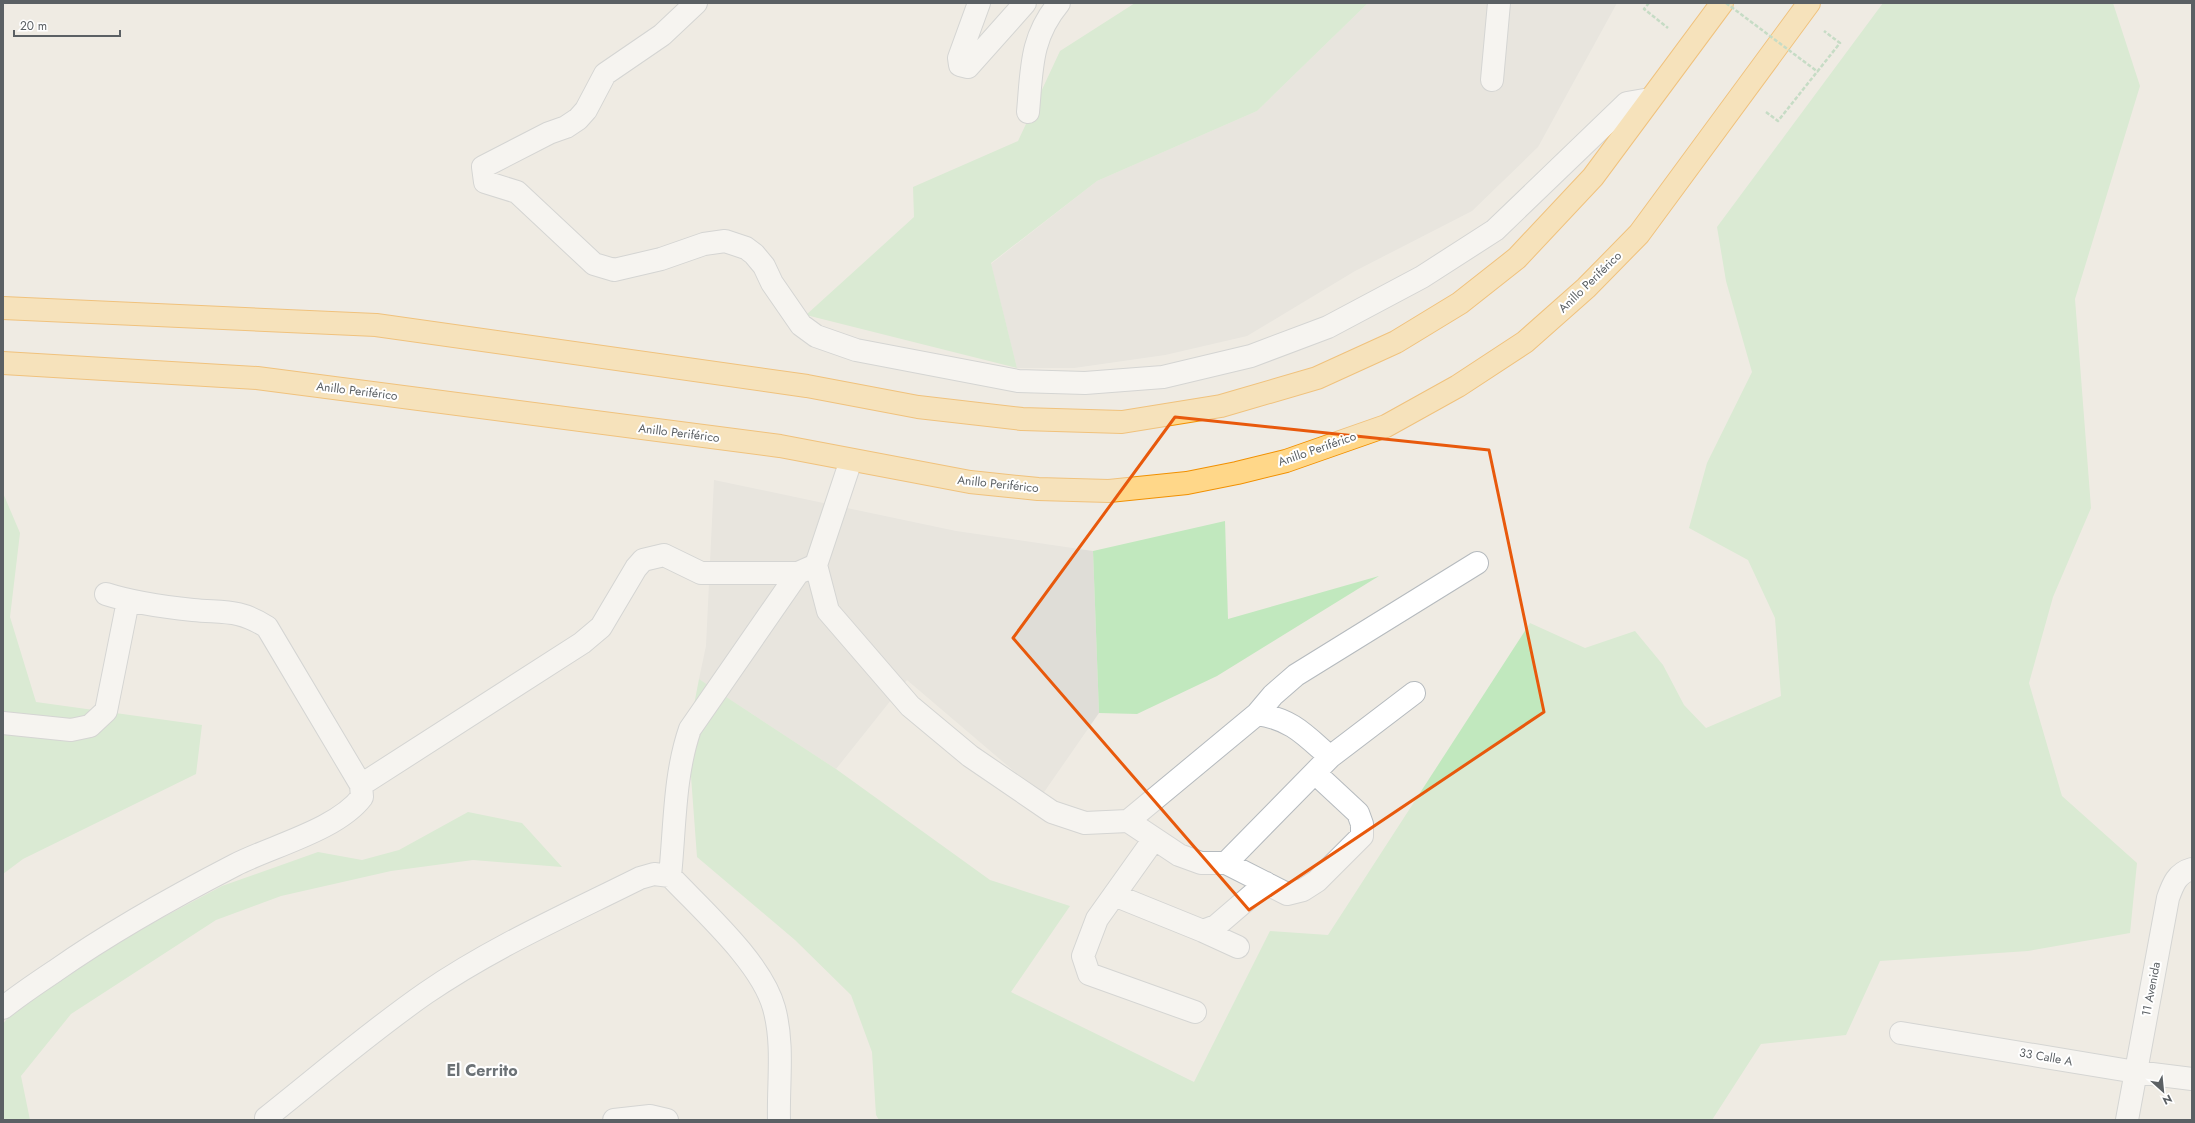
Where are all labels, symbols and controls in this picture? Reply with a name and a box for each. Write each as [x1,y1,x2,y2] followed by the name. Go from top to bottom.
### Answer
[14,12,120,38] scale bar
[20,17,47,35] text: 20 m
[1554,247,1626,317] street label: Anillo Periférico
[315,377,399,405] street label: Anillo Periférico
[637,419,721,447] street label: Anillo Periférico
[1275,427,1359,471] street label: Anillo Periférico
[956,471,1040,497] street label: Anillo Periférico
[2137,960,2165,1018] street label: 11 Avenida
[2018,1043,2074,1071] street label: 33 Calle A
[446,1059,518,1082] district label: El Cerrito
[2143,1071,2183,1111] north arrow
[2160,1091,2175,1109] text: N

